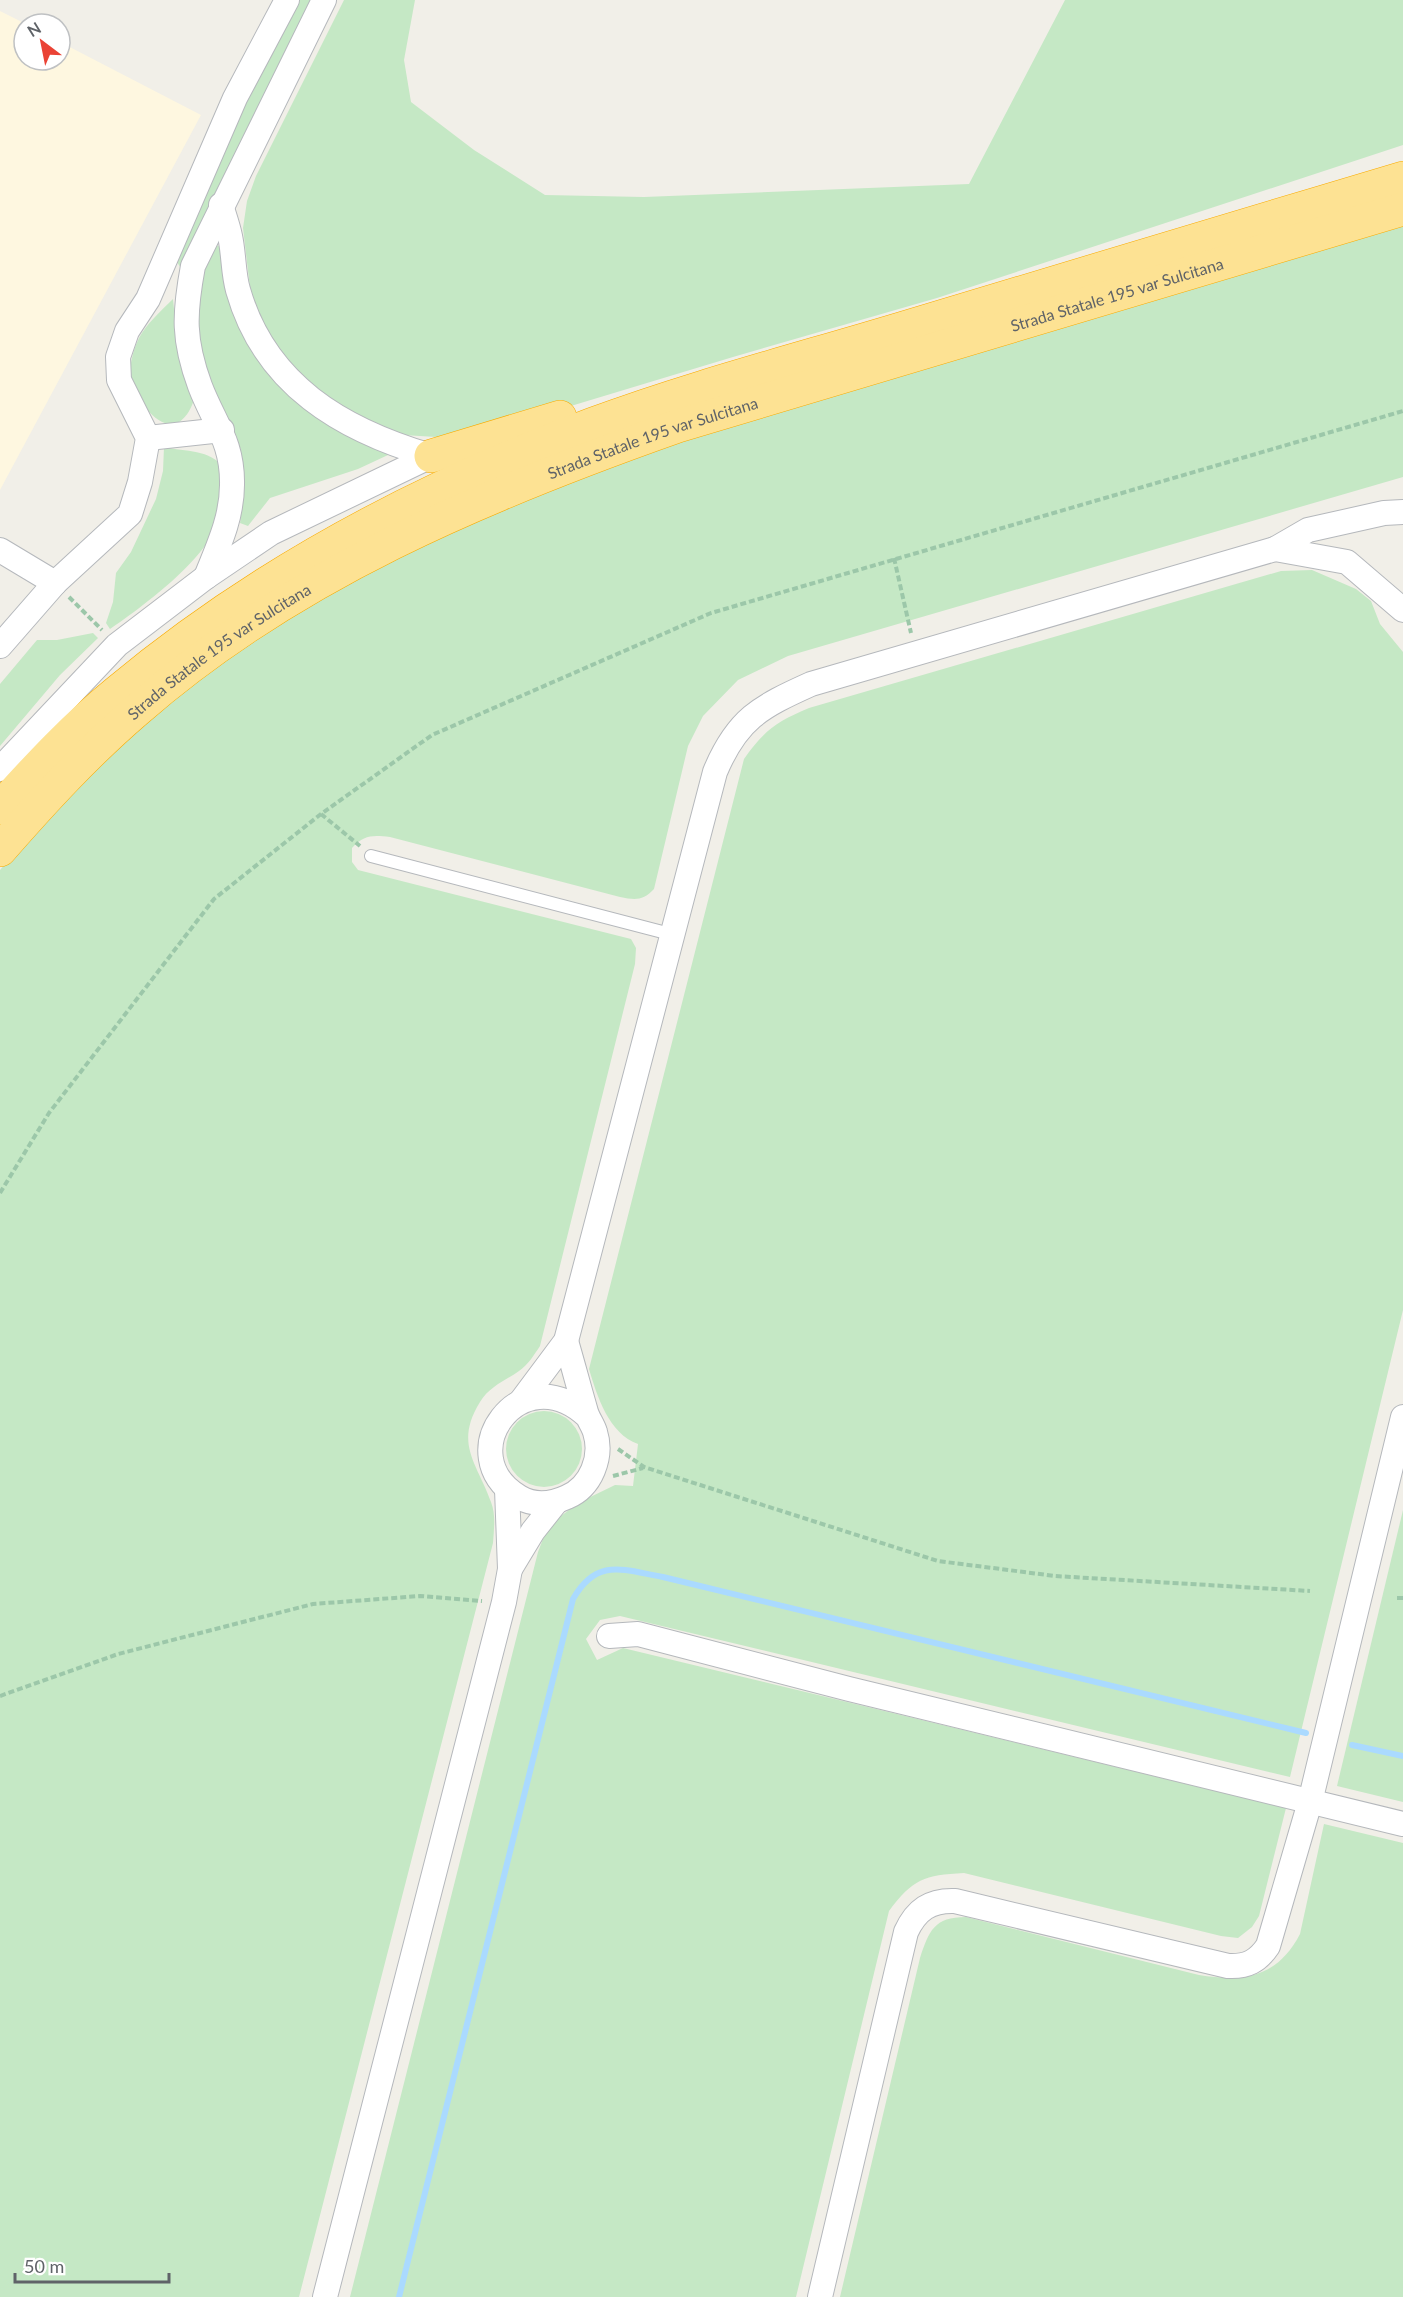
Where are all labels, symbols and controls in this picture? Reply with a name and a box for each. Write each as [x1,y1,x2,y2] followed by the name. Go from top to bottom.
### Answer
[12,12,72,72] north arrow
[24,18,44,40] text: N
[1008,253,1226,335] street label: Strada Statale 195 var Sulcitana
[545,393,760,483] street label: Strada Statale 195 var Sulcitana
[123,579,314,723] street label: Strada Statale 195 var Sulcitana
[15,2246,170,2284] scale bar
[24,2255,64,2277] text: 50 m

